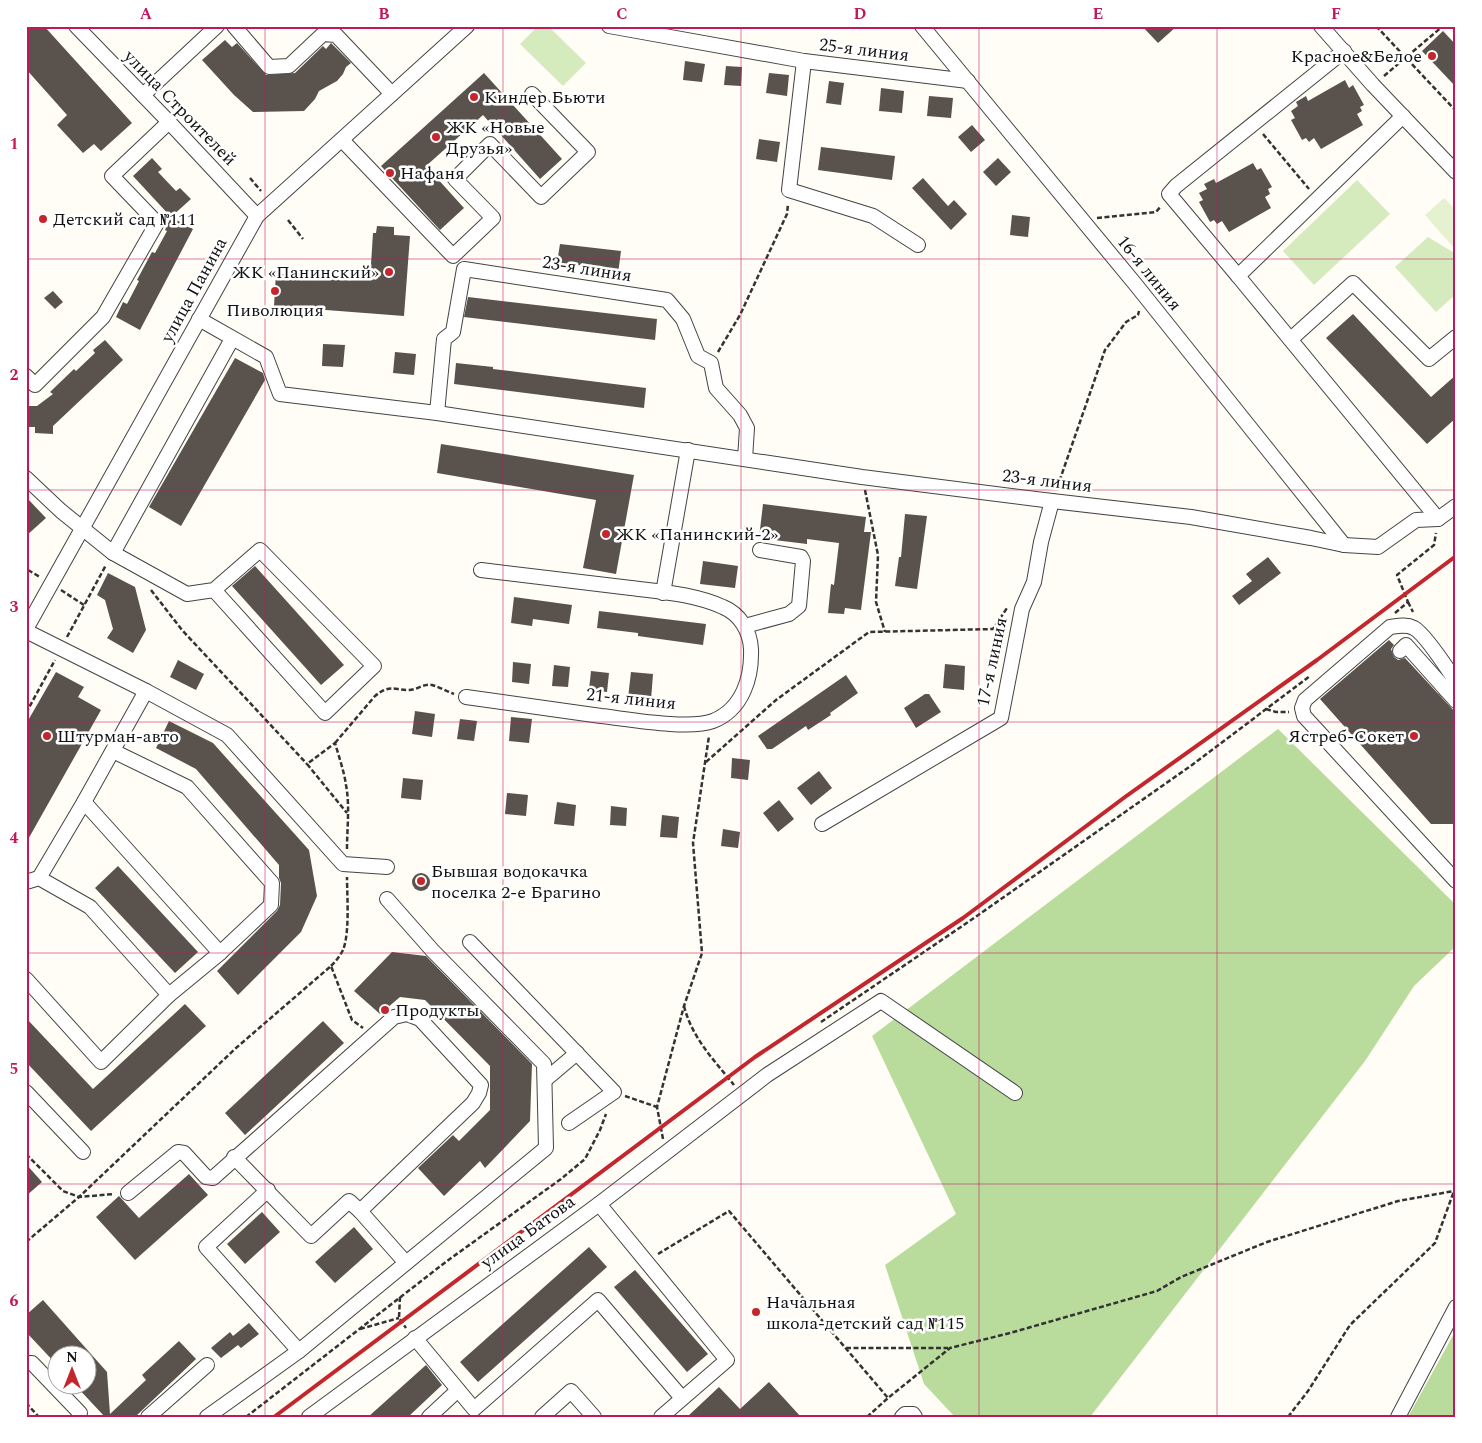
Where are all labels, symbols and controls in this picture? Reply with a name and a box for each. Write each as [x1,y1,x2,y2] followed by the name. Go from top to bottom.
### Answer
[140,2,153,26] text: A
[378,2,390,26] text: B
[616,2,628,26] text: C
[854,2,867,26] text: D
[1093,2,1103,26] text: E
[1331,2,1341,26] text: F
[817,31,911,69] street label: 25-я линия
[117,43,243,172] street label: улица Строителей
[1291,43,1422,70] place label: Красное&Белое
[1426,50,1438,62] marker: Красное&Белое
[484,84,606,111] place label: Киндер Бьюти
[468,91,480,103] marker: Киндер Бьюти
[446,114,545,162] place label: ЖК «Новые Друзья»
[430,131,442,143] marker: ЖК «Новые Друзья»
[10,132,18,156] text: 1
[400,160,465,187] place label: Нафаня
[384,167,396,179] marker: Нафаня
[53,206,196,233] place label: Детский сад №111
[37,213,49,225] marker: Детский сад №111
[1110,229,1188,317] street label: 16-я линия
[153,232,234,349] street label: улица Панина
[540,249,634,289] street label: 23-я линия
[233,259,379,286] place label: ЖК «Панинский»
[383,266,395,278] marker: ЖК «Панинский»
[269,285,281,297] marker: Пиволюция
[226,297,324,324] place label: Пиволюция
[10,363,19,387] text: 2
[1000,462,1094,500] street label: 23-я линия
[616,521,778,548] place label: ЖК «Панинский-2»
[600,528,612,540] marker: ЖК «Панинский-2»
[10,595,19,619] text: 3
[969,615,1015,709] street label: 17-я линия
[585,681,677,717] street label: 21-я линия
[57,723,179,750] place label: Штурман-авто
[1288,723,1404,750] place label: Ястреб-Сокет
[41,730,53,742] marker: Штурман-авто
[1408,730,1420,742] marker: Ястреб-Сокет
[10,826,19,850] text: 4
[431,858,601,906] place label: Бывшая водокачка поселка 2-е Брагино
[415,875,427,887] marker: Бывшая водокачка поселка 2-е Брагино
[395,997,480,1024] place label: Продукты
[379,1004,391,1016] marker: Продукты
[10,1057,18,1081] text: 5
[474,1188,581,1276] street label: улица Батова
[10,1289,19,1313] text: 6
[766,1289,964,1337] place label: Начальная школа-детский сад №115
[750,1306,762,1318] marker: Начальная школа-детский сад №115
[48,1346,98,1396] north arrow
[66,1347,78,1368] text: N

